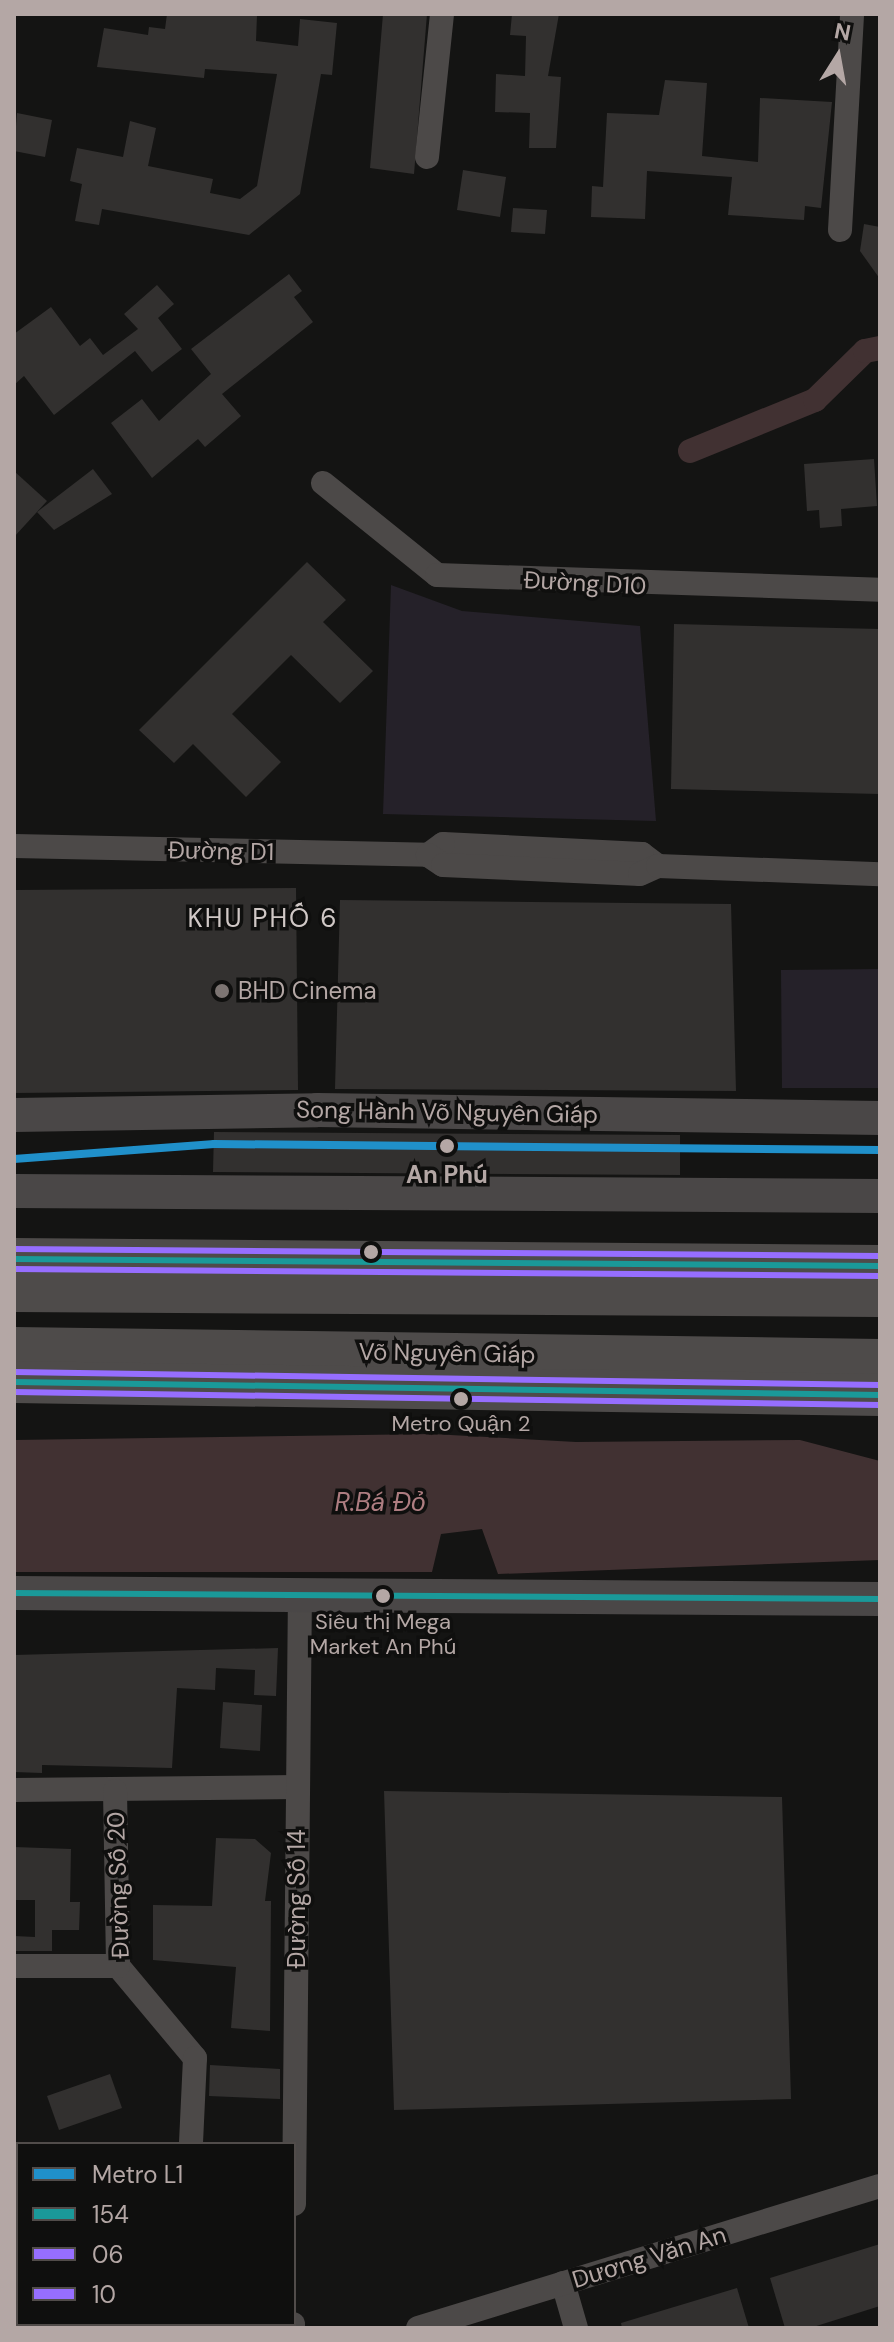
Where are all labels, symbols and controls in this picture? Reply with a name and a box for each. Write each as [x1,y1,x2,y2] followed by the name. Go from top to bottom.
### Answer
[798,16,878,96] north arrow
[832,16,853,48] text: N
[523,565,647,601] street label: Đường D10
[168,836,274,866] street label: Đường D1
[188,903,338,935] district label: KHU PHỐ 6
[238,977,377,1005] place label: BHD Cinema
[213,982,231,1000] marker: BHD Cinema
[296,1095,598,1129] street label: Song Hành Võ Nguyên Giáp
[436,1135,458,1157] marker: An Phú
[406,1161,488,1189] place label: An Phú
[363,1244,379,1260] unlabelled marker
[358,1337,536,1369] street label: Võ Nguyên Giáp
[453,1391,469,1407] marker: Metro Quận 2
[392,1411,530,1437] place label: Metro Quận 2
[334,1487,426,1519] water label: R.Bá Đỏ
[375,1588,391,1604] marker: Siêu thị Mega Market An Phú
[310,1608,456,1660] place label: Siêu thị Mega Market An Phú
[101,1811,135,1959] street label: Đường Số 20
[283,1830,311,1968] street label: Đường Số 14
[16,2142,296,2326] legend
[92,2159,183,2190] text: Metro L1
[92,2199,129,2230] text: 154
[569,2220,729,2294] street label: Dương Văn An
[92,2239,124,2270] text: 06
[92,2279,116,2310] text: 10

